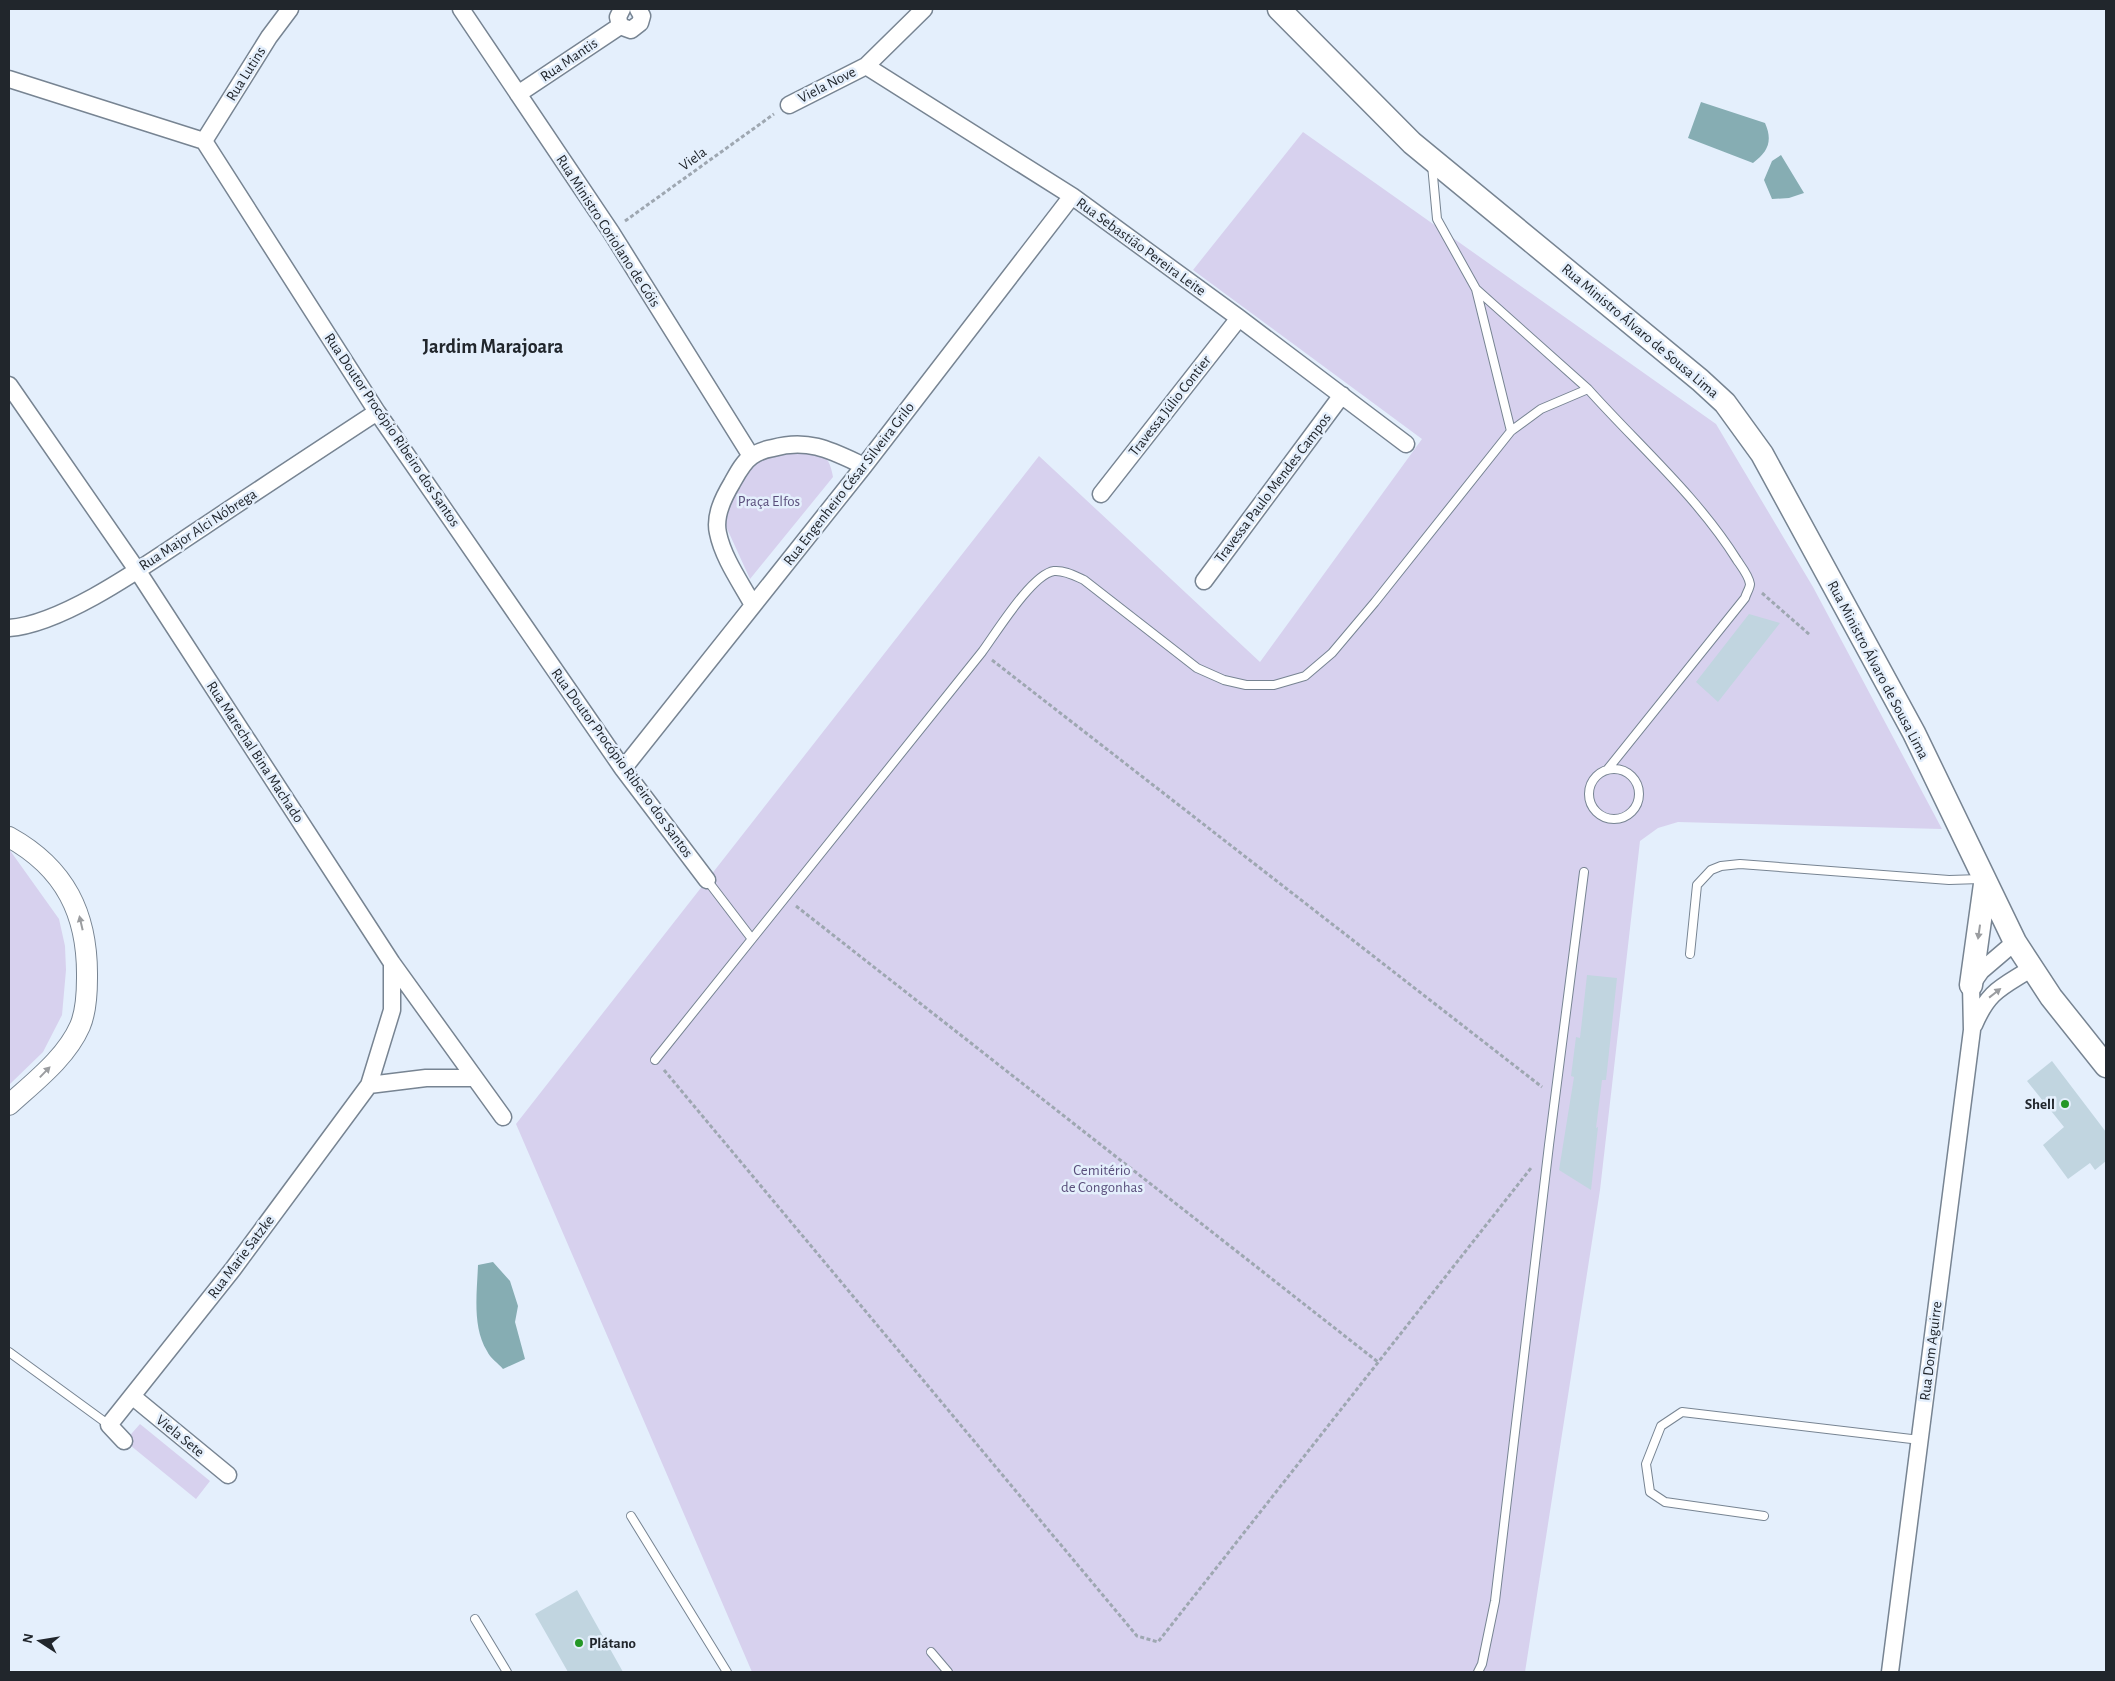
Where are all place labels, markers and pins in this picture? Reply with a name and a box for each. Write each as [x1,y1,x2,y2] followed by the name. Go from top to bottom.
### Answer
[2025,1097,2055,1112] place label: Shell
[2059,1098,2071,1110] marker: Shell
[589,1636,636,1651] place label: Plátano
[573,1637,585,1649] marker: Plátano

